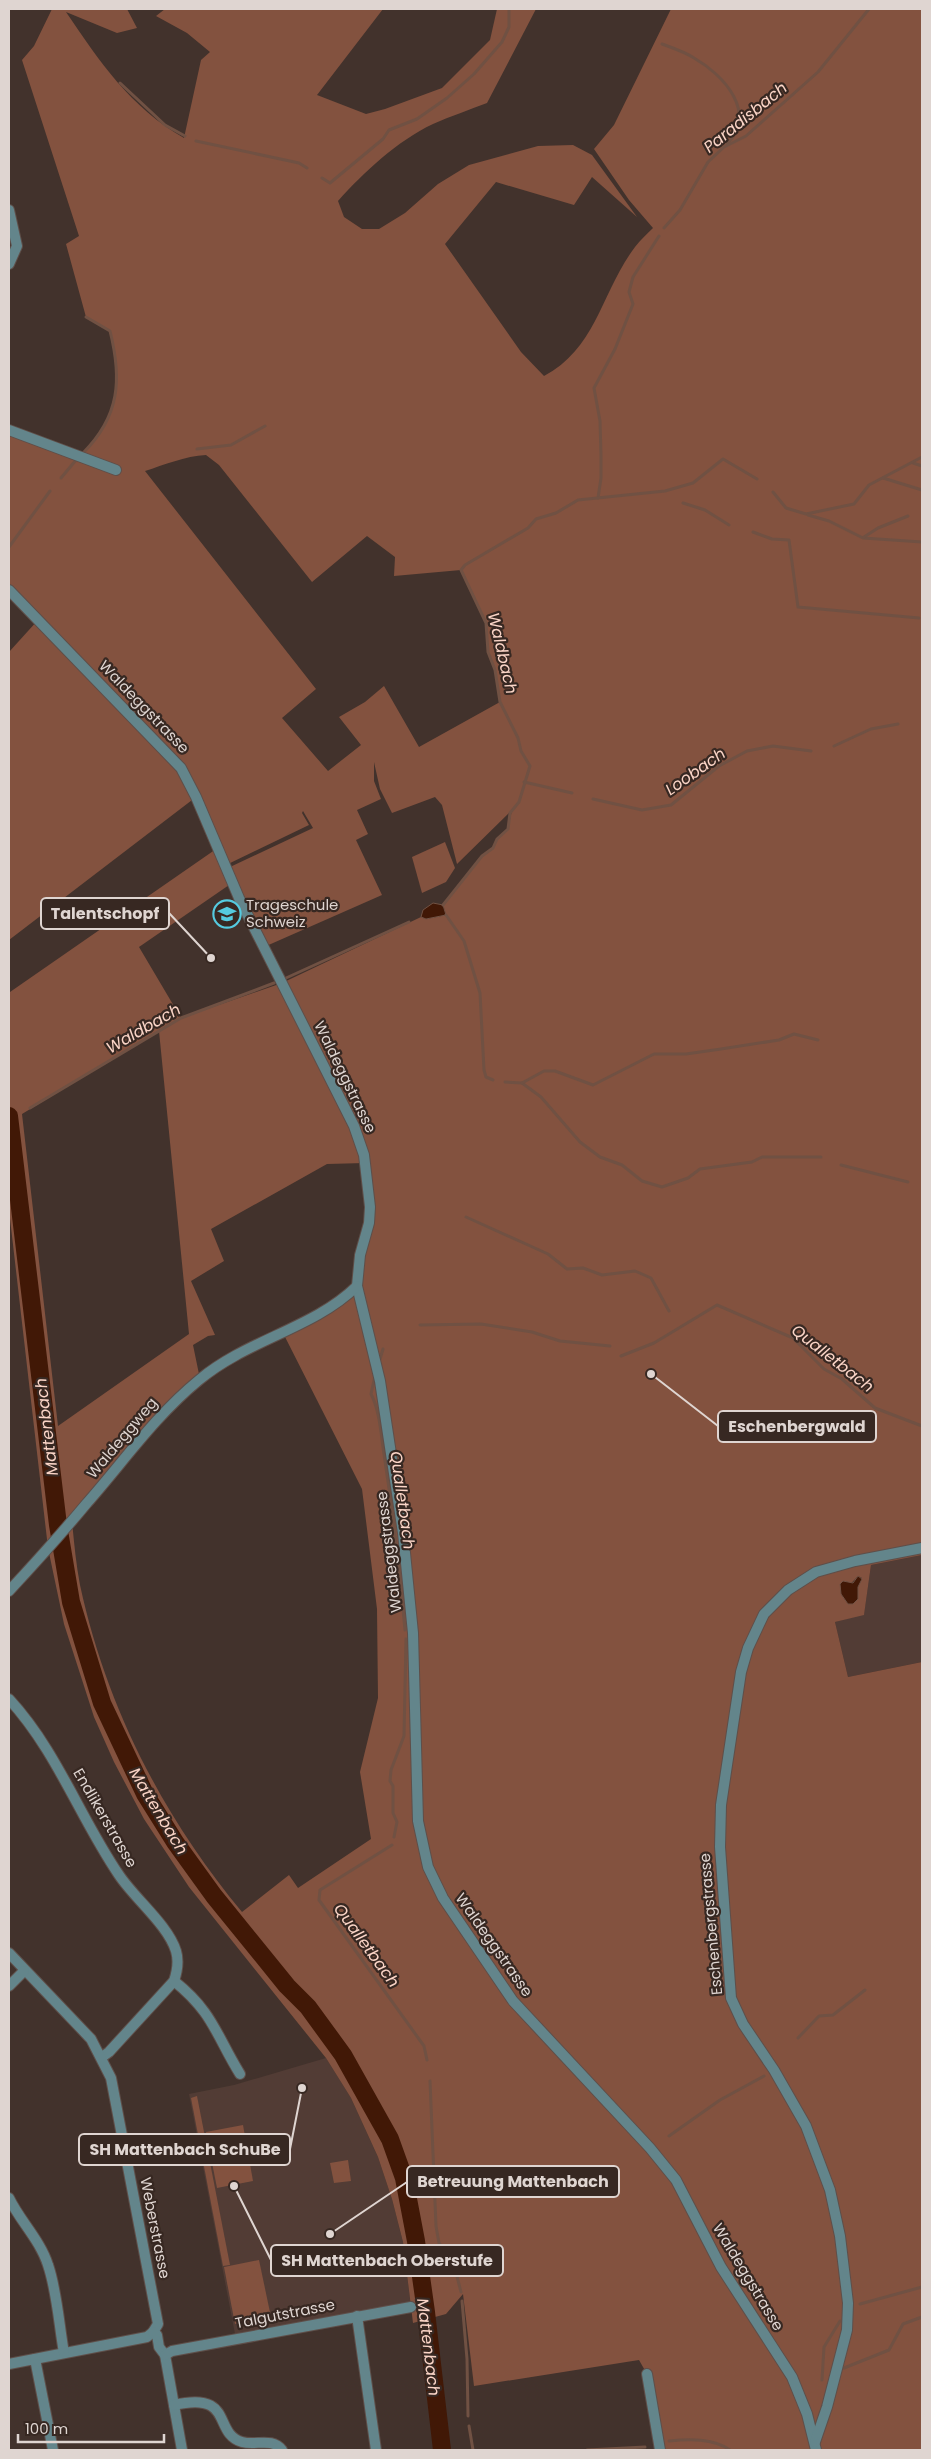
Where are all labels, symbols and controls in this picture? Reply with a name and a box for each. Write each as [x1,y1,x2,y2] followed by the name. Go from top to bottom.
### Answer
[699,76,792,158] water label: Paradisbach
[482,610,523,696] water label: Waldbach
[94,655,194,758] street label: Waldeggstrasse
[660,742,730,801] water label: Loobach
[246,894,338,932] place label: Trageschule Schweiz
[41,898,169,929] callout: Talentschopf
[212,899,242,929] school or university icon: Trageschule Schweiz
[51,902,159,925] text: Talentschopf
[102,998,185,1059] water label: Waldbach
[309,1017,382,1136] street label: Waldeggstrasse
[787,1319,879,1398] water label: Qualletbach
[29,1377,64,1477] water label: Mattenbach
[81,1393,162,1483] street label: Waldeggweg
[718,1411,876,1442] callout: Eschenbergwald
[728,1415,866,1438] text: Eschenbergwald
[384,1450,421,1551] water label: Qualletbach
[371,1490,406,1614] street label: Waldeggstrasse
[123,1763,194,1859] water label: Mattenbach
[68,1764,142,1871] street label: Endlikerstrasse
[694,1852,727,1996] street label: Eschenbergstrasse
[451,1889,538,2001] street label: Waldeggstrasse
[328,1899,405,1992] water label: Qualletbach
[79,2134,290,2165] callout: SH Mattenbach SchuBe
[89,2138,281,2161] text: SH Mattenbach SchuBe
[407,2166,619,2197] callout: Betreuung Mattenbach
[417,2170,609,2193] text: Betreuung Mattenbach
[135,2175,176,2280] street label: Weberstrasse
[708,2219,789,2335] street label: Waldeggstrasse
[271,2245,503,2276] callout: SH Mattenbach Oberstufe
[281,2249,493,2272] text: SH Mattenbach Oberstufe
[233,2294,337,2333] street label: Talgutstrasse
[411,2297,446,2397] water label: Mattenbach
[18,2412,164,2444] scale bar
[25,2418,68,2439] text: 100 m

